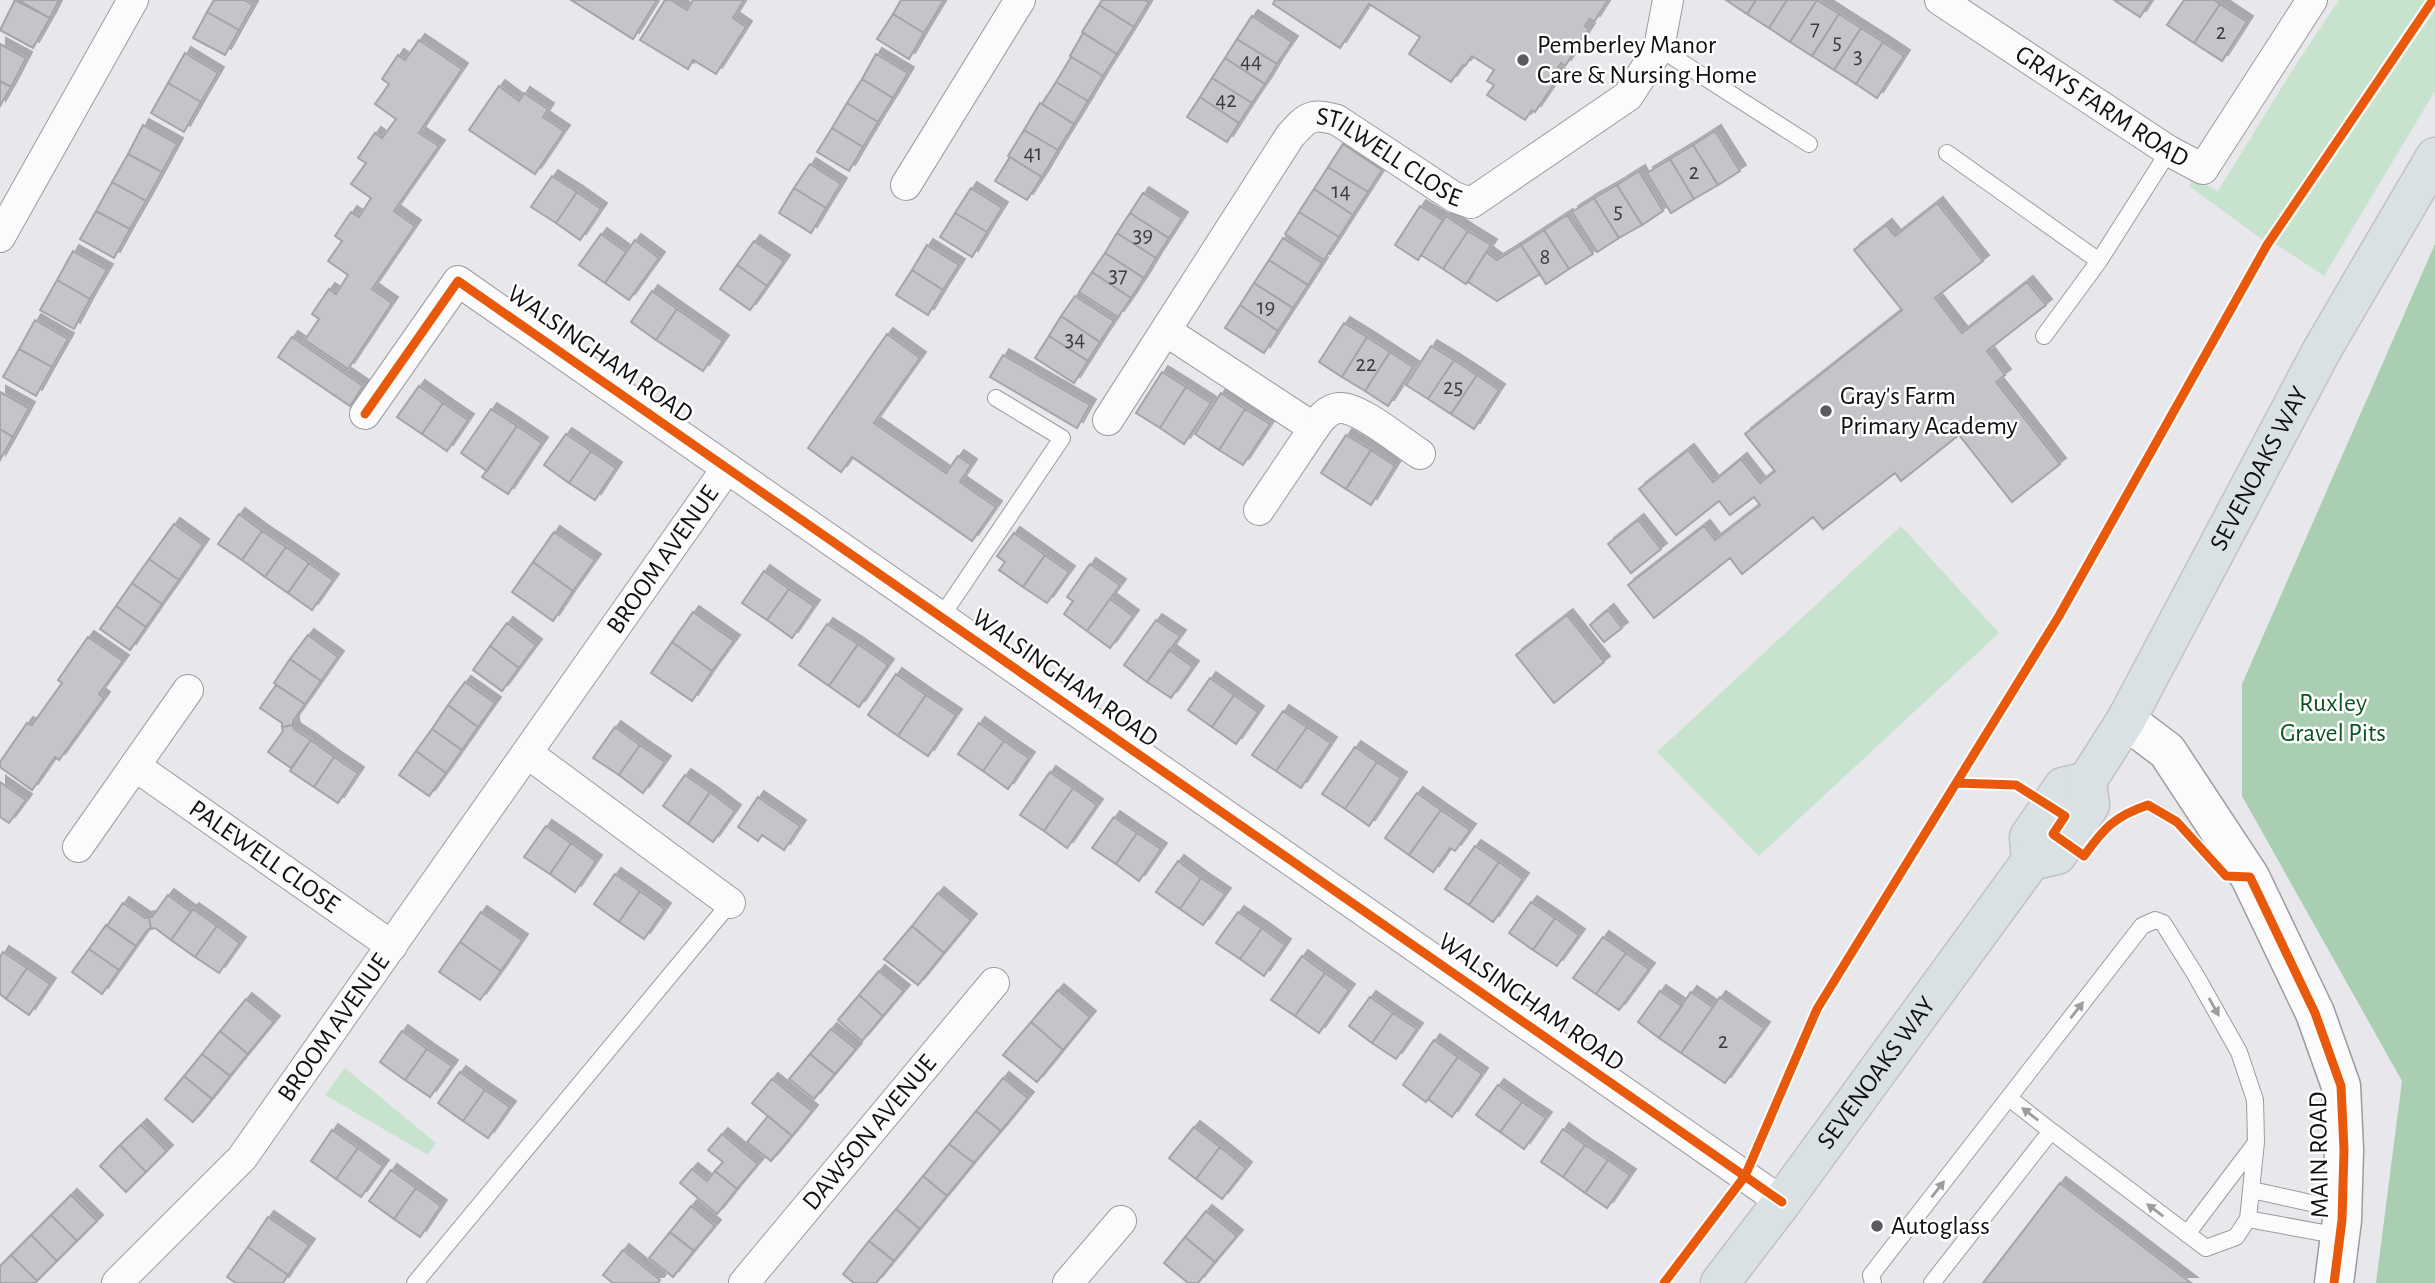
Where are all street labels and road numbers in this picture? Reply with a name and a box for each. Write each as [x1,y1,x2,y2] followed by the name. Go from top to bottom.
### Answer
[2011,41,2193,172] street label: GRAYS FARM ROAD
[1315,103,1465,212] street label: STILWELL CLOSE
[502,280,698,428] street label: WALSINGHAM ROAD
[2205,382,2313,555] street label: SEVENOAKS WAY
[602,481,723,639] street label: BROOM AVENUE
[967,604,1163,752] street label: WALSINGHAM ROAD
[184,795,344,918] street label: PALEWELL CLOSE
[1433,928,1629,1076] street label: WALSINGHAM ROAD
[273,949,394,1106] street label: BROOM AVENUE
[1812,992,1941,1154] street label: SEVENOAKS WAY
[798,1050,941,1215] street label: DAWSON AVENUE
[2305,1091,2333,1219] street label: MAIN ROAD

